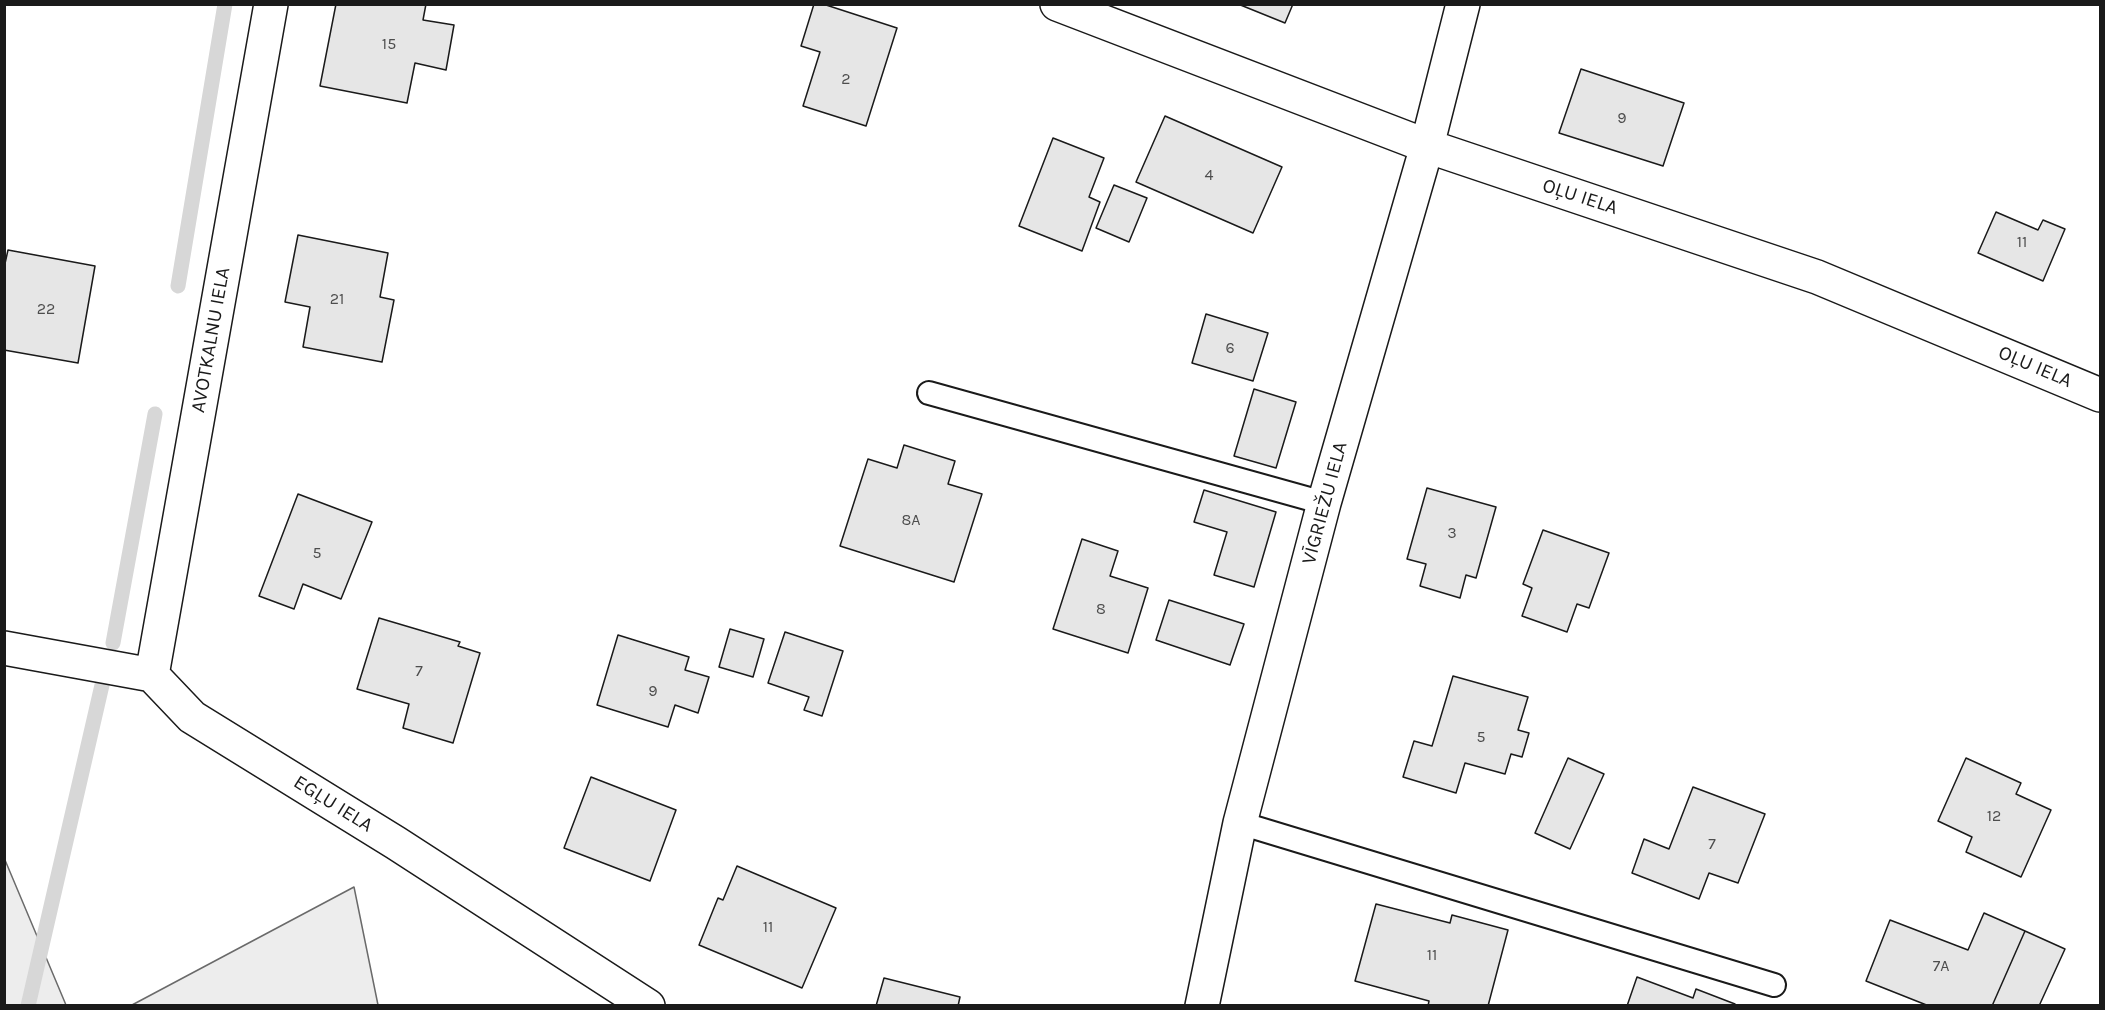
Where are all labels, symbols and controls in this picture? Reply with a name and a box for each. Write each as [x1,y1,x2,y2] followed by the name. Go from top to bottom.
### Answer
[382,34,396,54] house number: 15
[841,69,851,89] house number: 2
[1617,108,1627,128] house number: 9
[1205,165,1213,185] house number: 4
[1539,174,1621,220] street label: OĻU IELA
[2017,232,2027,252] house number: 11
[186,265,236,415] street label: AVOTKALNU IELA
[330,289,344,309] house number: 21
[37,299,55,319] house number: 22
[1225,338,1235,358] house number: 6
[1995,341,2075,393] street label: OĻU IELA
[1297,439,1353,567] street label: VĪGRIEŽU IELA
[901,510,921,530] house number: 8A
[1447,523,1457,543] house number: 3
[312,543,322,563] house number: 5
[1096,599,1106,619] house number: 8
[415,661,423,681] house number: 7
[648,681,658,701] house number: 9
[1476,727,1486,747] house number: 5
[289,770,377,838] street label: EGĻU IELA
[1987,806,2001,826] house number: 12
[1708,834,1716,854] house number: 7
[763,917,773,937] house number: 11
[1427,945,1437,965] house number: 11
[1933,956,1949,976] house number: 7A

